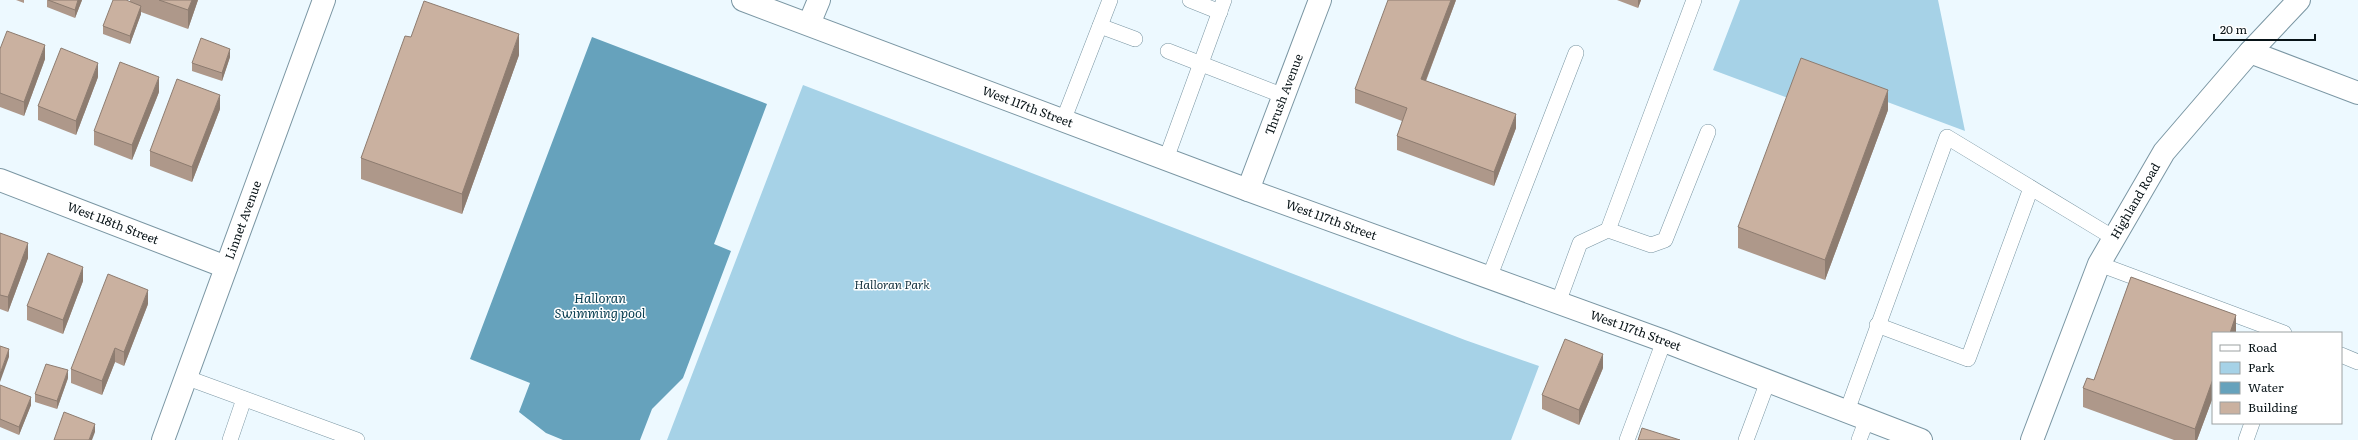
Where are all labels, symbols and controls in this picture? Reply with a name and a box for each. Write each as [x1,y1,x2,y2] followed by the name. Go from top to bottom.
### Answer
[2214,16,2315,42] scale bar
[2220,20,2247,38] text: 20 m
[1260,51,1307,138] street label: Thrush Avenue
[980,81,1076,131] street label: West 117th Street
[2105,158,2164,242] street label: Highland Road
[220,178,265,262] street label: Linnet Avenue
[1283,194,1380,244] street label: West 117th Street
[65,197,162,248] street label: West 118th Street
[854,275,930,293] park label: Halloran Park
[555,288,646,322] water label: Halloran Swimming pool
[1588,305,1684,355] street label: West 117th Street
[2212,332,2342,424] legend
[2248,338,2278,356] text: Road
[2248,358,2275,376] text: Park
[2248,378,2284,396] text: Water
[2248,398,2298,416] text: Building

